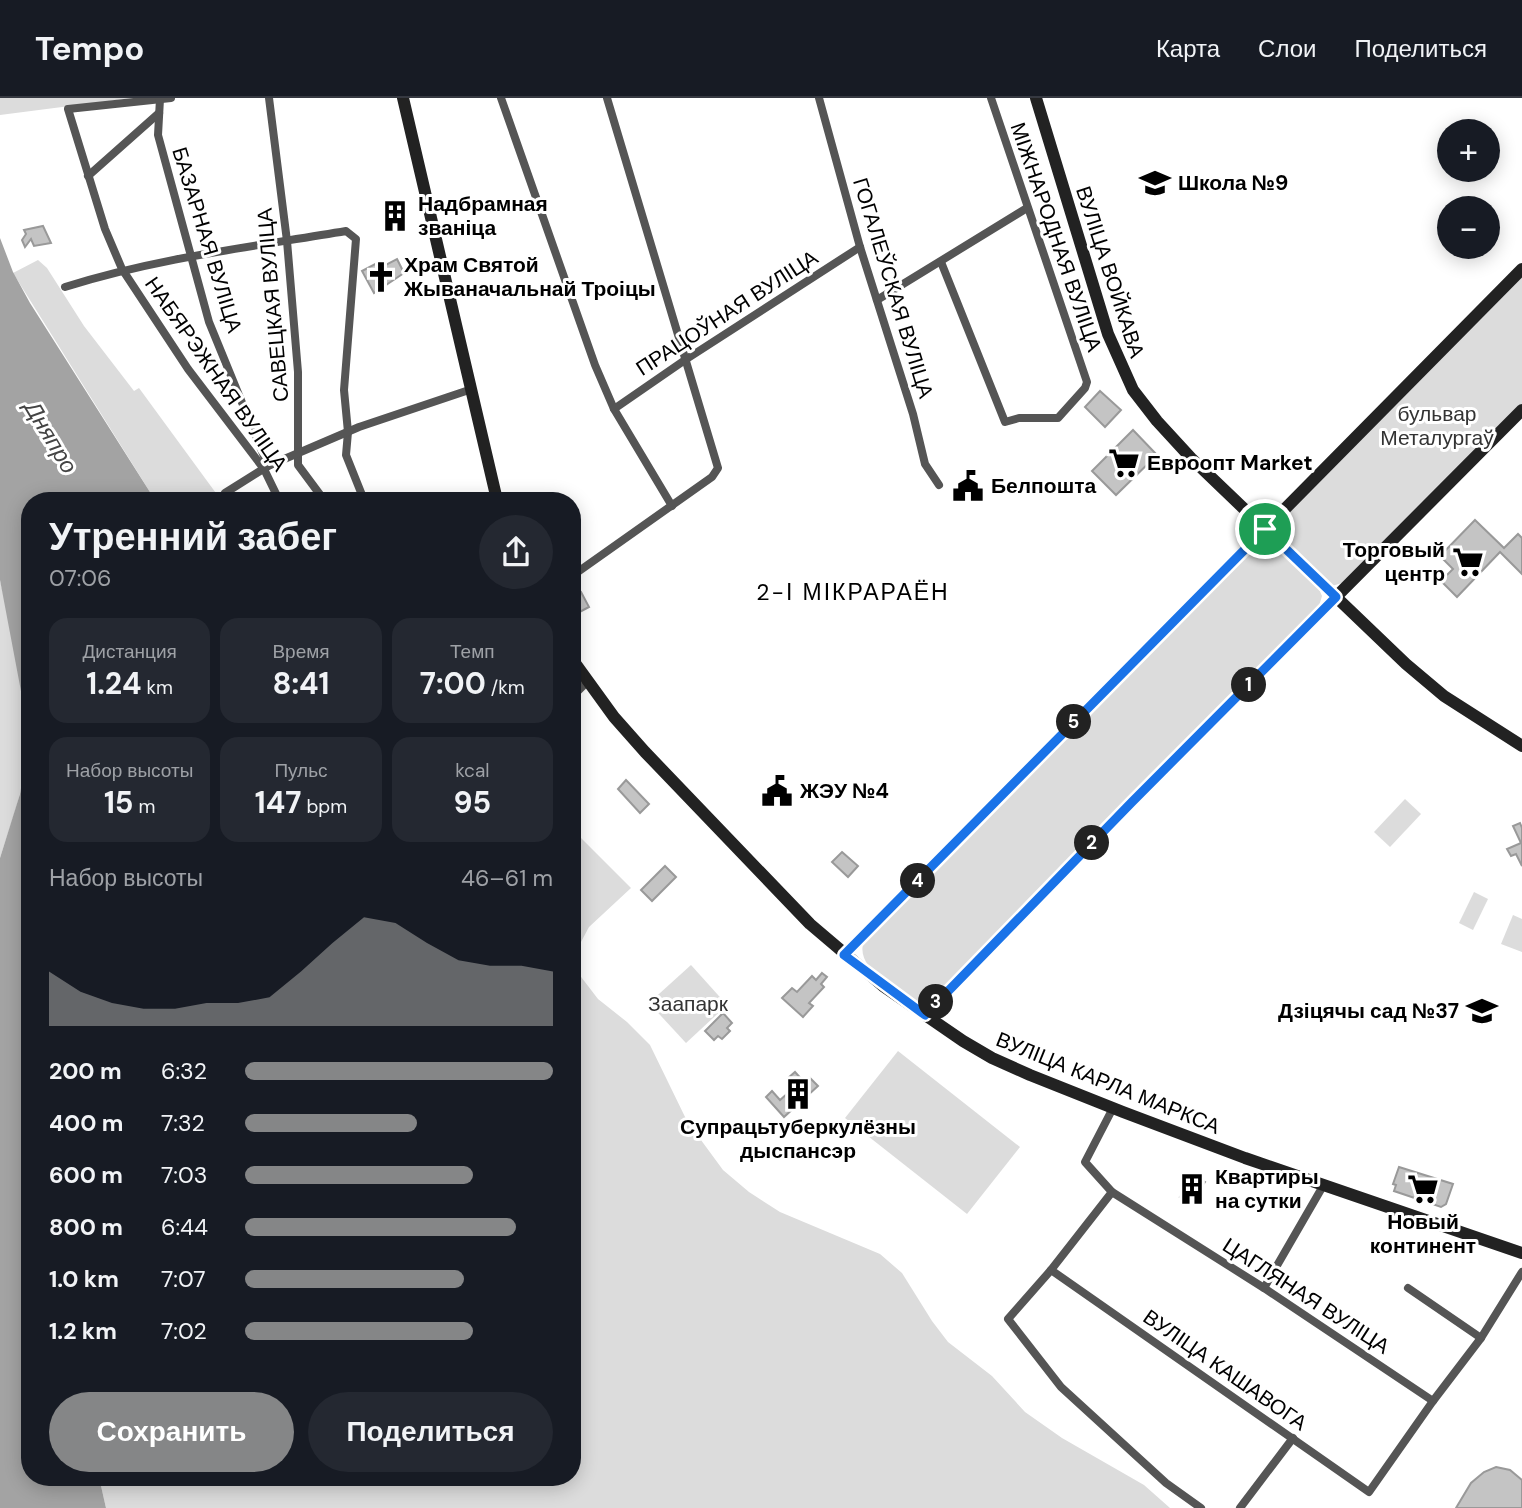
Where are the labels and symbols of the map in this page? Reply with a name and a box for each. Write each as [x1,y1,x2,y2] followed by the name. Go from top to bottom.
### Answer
[1004,119,1108,355] street label: МІЖНАРОДНАЯ ВУЛІЦА
[165,144,249,336] street label: БАЗАРНАЯ ВУЛІЦА
[1138,166,1172,200] school or university icon: Школа №9
[1178,169,1288,197] place label: Школа №9
[846,174,940,402] street label: ГОГАЛЕЎСКАЯ ВУЛІЦА
[1069,183,1151,361] street label: ВУЛІЦА ВОЙКАВА
[418,190,548,242] place label: Надбрамная званіца
[378,199,412,233] building icon: Надбрамная званіца
[251,207,295,403] street label: САВЕЦКАЯ ВУЛІЦА
[631,244,823,382] street label: ПРАЦОЎНАЯ ВУЛІЦА
[403,251,656,303] place label: Храм Святой Жываначальнай Троіцы
[364,260,398,294] church icon: Храм Святой Жываначальнай Троіцы
[138,271,294,477] street label: НАБЯРЭЖНАЯ ВУЛІЦА
[16,393,84,479] water label: Дняпро
[1380,400,1494,452] park label: бульвар Металургаў
[1107,446,1141,480] supermarket icon: Евроопт Market
[1147,449,1313,477] place label: Евроопт Market
[951,469,985,503] public building icon: Белпошта
[991,472,1096,500] place label: Белпошта
[1235,499,1295,559] pin
[1343,536,1445,588] place label: Торговый центр
[1451,545,1485,579] supermarket icon: Торговый центр
[756,577,950,607] district label: 2-І МІКРАРАЁН
[1232,668,1266,702] pin: 1
[1056,704,1092,740] pin: 5
[760,774,794,808] public building icon: ЖЭУ №4
[799,777,889,805] place label: ЖЭУ №4
[1074,826,1110,860] pin: 2
[900,864,936,898] pin: 4
[918,984,954,1020] pin: 3
[648,990,729,1018] park label: Заапарк
[1465,994,1499,1028] school or university icon: Дзіцячы сад №37
[1278,997,1459,1025] place label: Дзіцячы сад №37
[992,1025,1224,1141] street label: ВУЛІЦА КАРЛА МАРКСА
[781,1077,815,1111] building icon: Супрацьтуберкулёзны дыспансэр
[680,1113,916,1165] place label: Супрацьтуберкулёзны дыспансэр
[1215,1163,1319,1215] place label: Квартиры на сутки
[1175,1172,1209,1206] building icon: Квартиры на сутки
[1406,1172,1440,1206] supermarket icon: Новый континент
[1370,1208,1476,1260] place label: Новый континент
[1217,1232,1395,1360] street label: ЦАГЛЯНАЯ ВУЛІЦА
[1138,1303,1312,1437] street label: ВУЛІЦА КАШАВОГА

